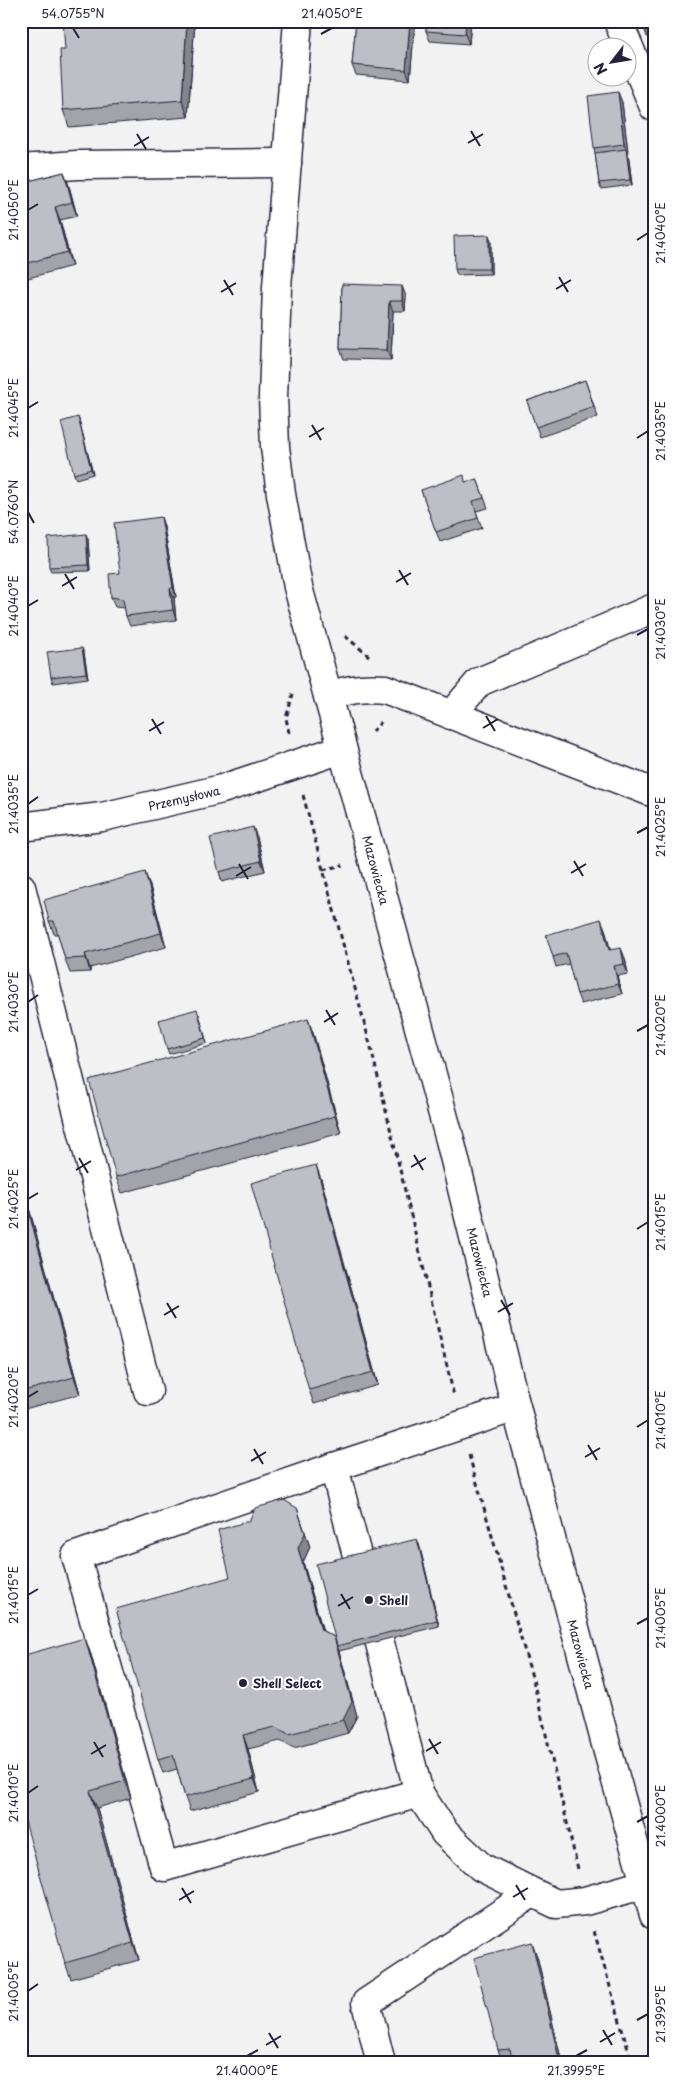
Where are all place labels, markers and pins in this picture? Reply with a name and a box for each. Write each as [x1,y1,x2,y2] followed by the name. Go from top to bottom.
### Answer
[379,1591,408,1609] place label: Shell
[363,1594,375,1606] marker: Shell
[253,1674,322,1692] place label: Shell Select
[237,1677,249,1689] marker: Shell Select

